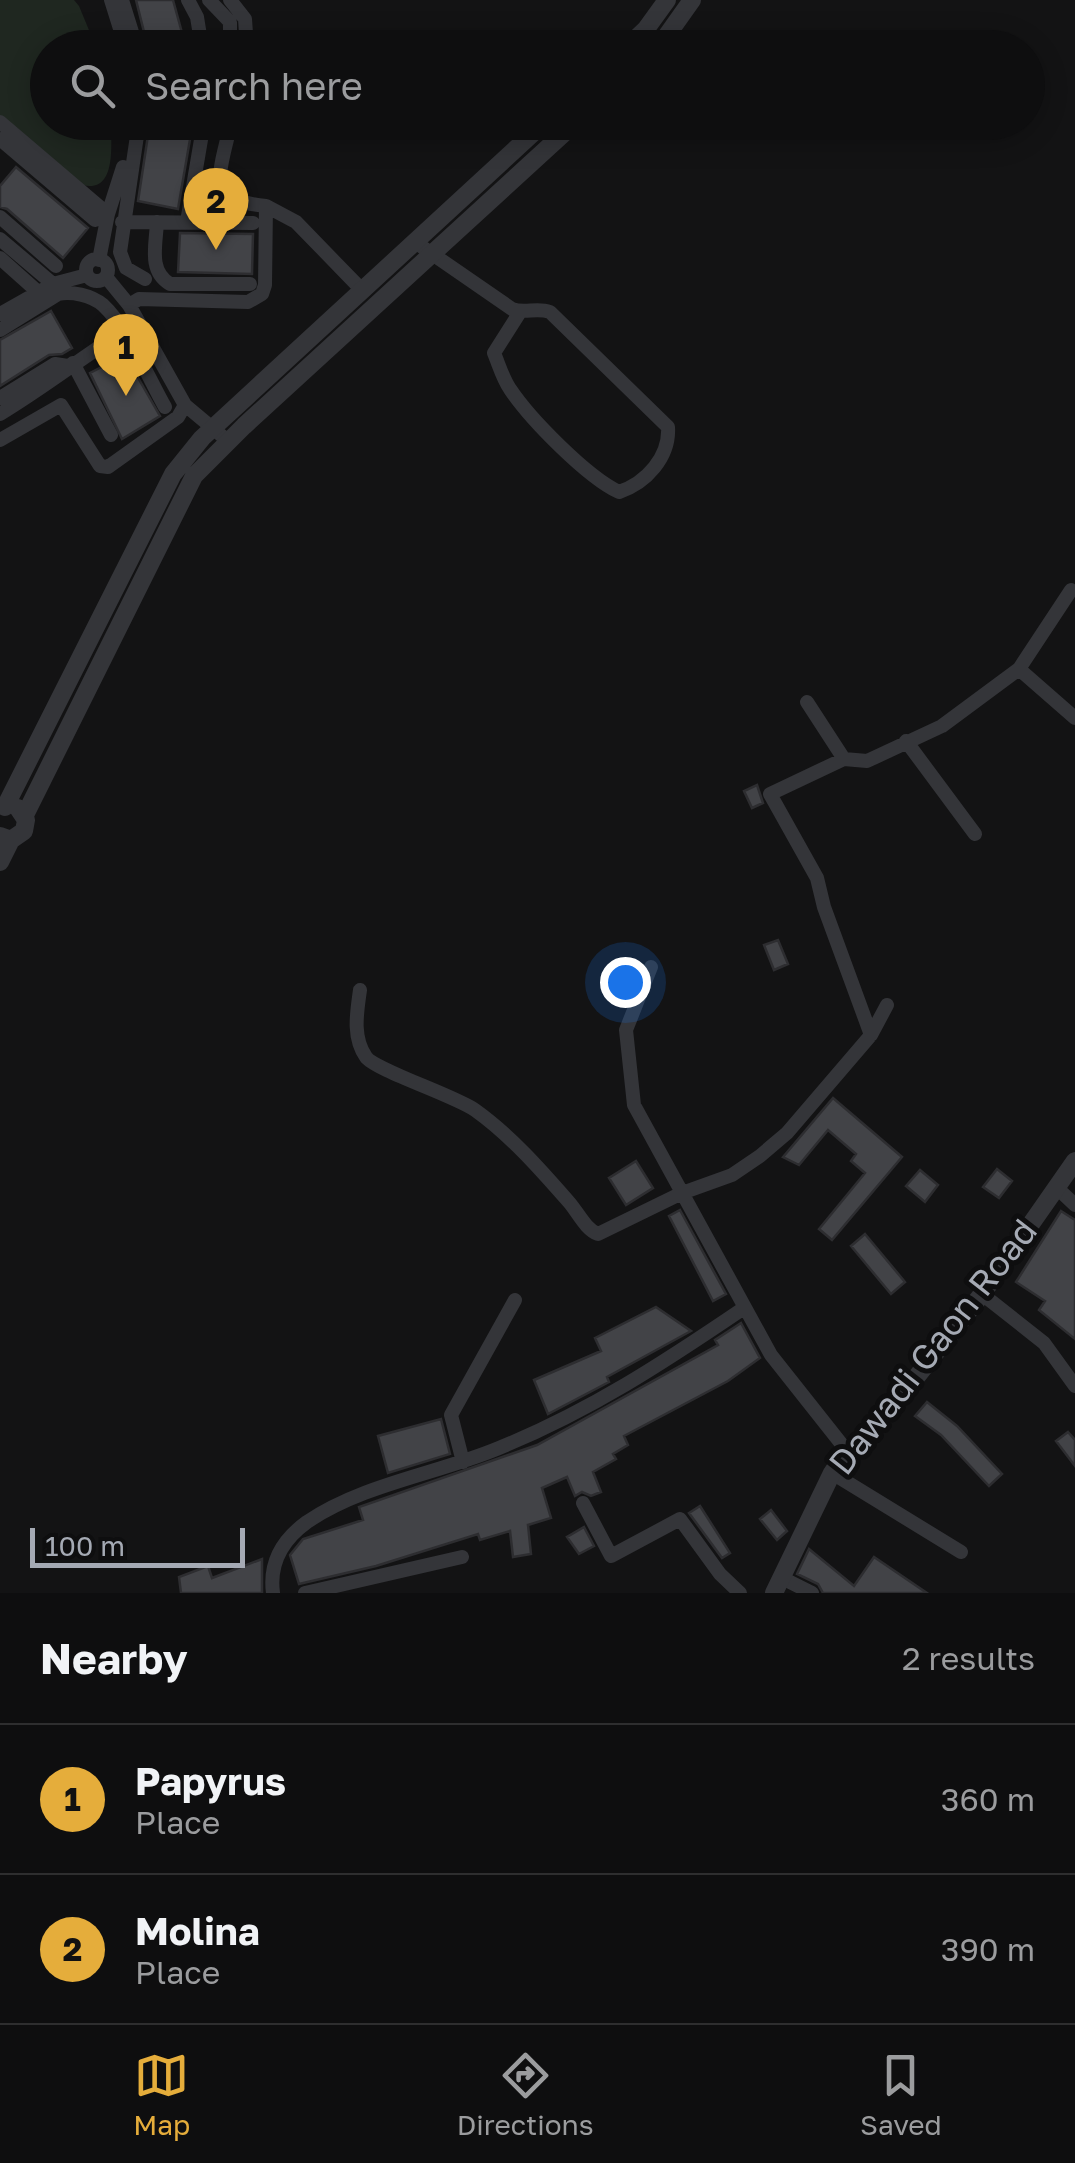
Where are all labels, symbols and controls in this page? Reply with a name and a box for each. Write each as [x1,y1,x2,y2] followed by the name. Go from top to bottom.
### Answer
[30,30,1045,140] search box
[65,58,120,113] icon: search
[145,63,363,108] text: Search here
[184,168,248,250] pin: 2
[94,314,158,396] pin: 1
[600,957,651,1008] your location
[819,1210,1045,1482] street label: Dawadi Gaon Road
[30,1523,245,1568] scale bar
[45,1529,125,1562] text: 100 m
[40,1633,188,1683] text: Nearby
[902,1639,1035,1677] text: 2 results
[135,1758,286,1803] text: Papyrus
[64,1780,81,1818] text: 1
[941,1780,1035,1818] text: 360 m
[135,1803,220,1841] text: Place
[135,1908,260,1953] text: Molina
[63,1930,82,1968] text: 2
[941,1930,1035,1968] text: 390 m
[135,1953,220,1991] text: Place
[133,2048,190,2141] tab: Map
[457,2048,594,2141] tab: Directions
[860,2048,942,2141] tab: Saved

